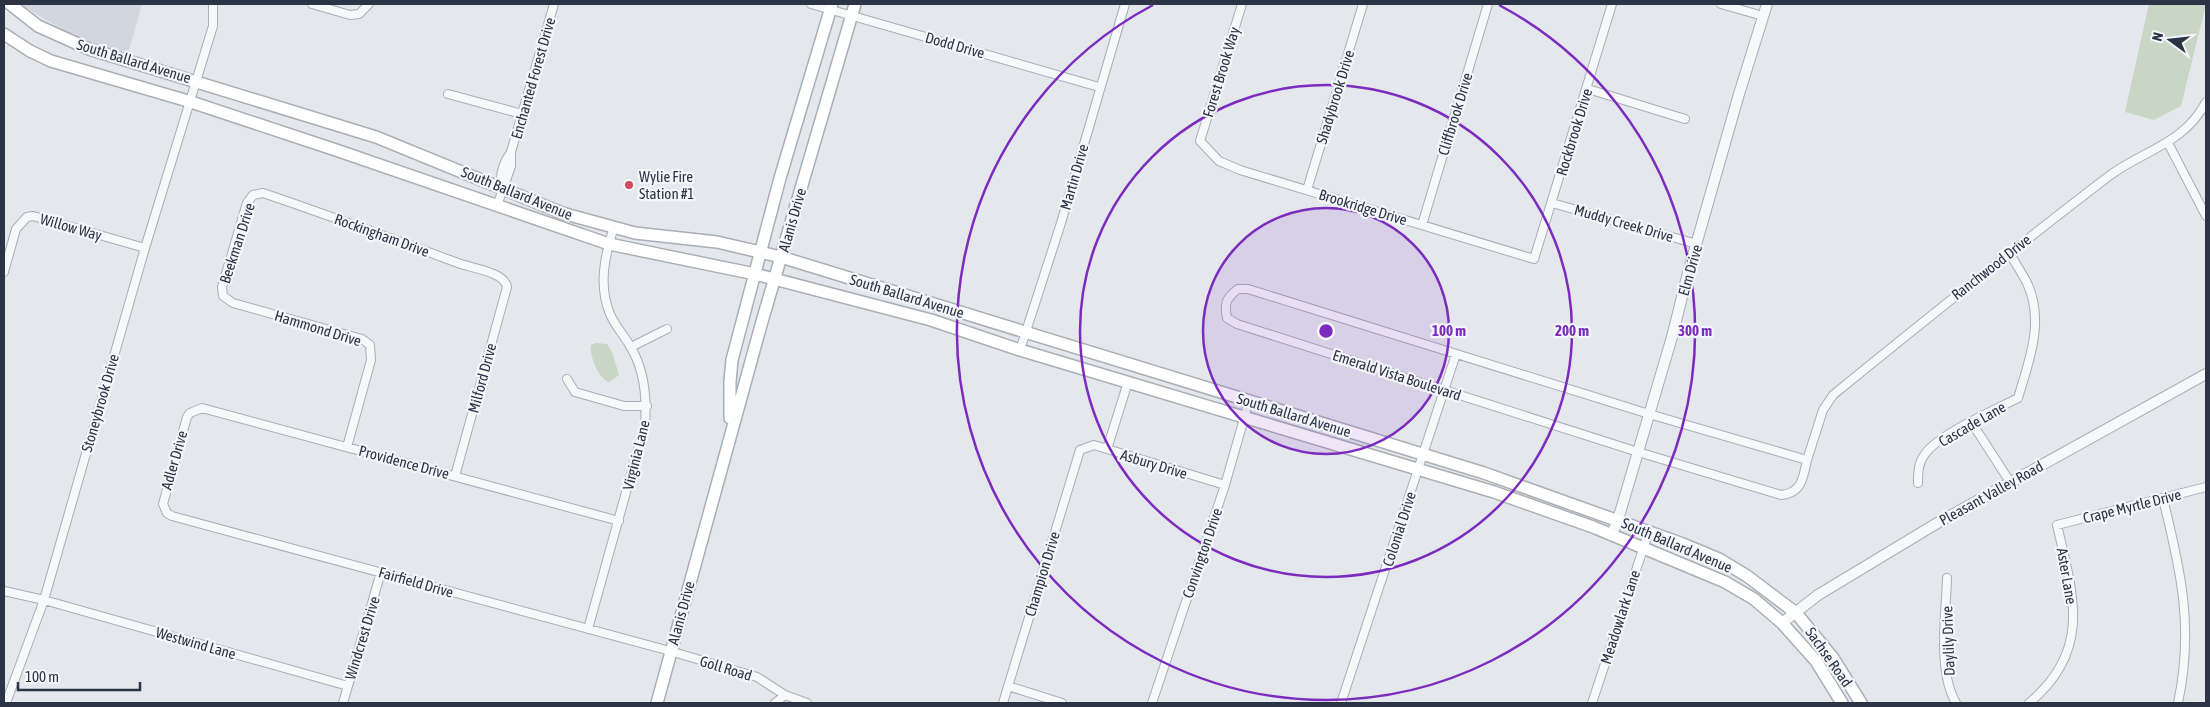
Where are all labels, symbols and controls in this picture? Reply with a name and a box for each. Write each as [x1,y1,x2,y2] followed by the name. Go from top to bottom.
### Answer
[508,15,559,141] street label: Enchanted Forest Drive
[2145,15,2195,65] north arrow
[1199,25,1243,119] street label: Forest Brook Way
[923,28,987,62] street label: Dodd Drive
[2149,31,2166,43] text: N
[75,36,193,86] street label: South Ballard Avenue
[1313,48,1357,146] street label: Shadybrook Drive
[1434,70,1476,157] street label: Cliffbrook Drive
[1553,86,1595,178] street label: Rockbrook Drive
[1057,142,1092,212] street label: Martin Drive
[459,163,575,223] street label: South Ballard Avenue
[639,168,694,202] place label: Wylie Fire Station #1
[623,179,635,191] marker: Wylie Fire Station #1
[775,186,809,254] street label: Alanis Drive
[1317,186,1409,229] street label: Brookridge Drive
[216,201,258,285] street label: Beekman Drive
[1573,201,1676,245] street label: Muddy Creek Drive
[38,210,104,244] street label: Willow Way
[332,210,432,260] street label: Rockingham Drive
[1948,231,2034,303] street label: Ranchwood Drive
[1675,242,1705,298] street label: Elm Drive
[848,271,966,321] street label: South Ballard Avenue
[273,307,364,349] street label: Hammond Drive
[1317,322,1335,340] centre of rings
[1432,322,1466,339] text: 100 m
[1555,322,1589,339] text: 200 m
[1678,322,1712,339] text: 300 m
[465,341,499,415] street label: Milford Drive
[1331,346,1463,404] street label: Emerald Vista Boulevard
[78,352,122,454] street label: Stoneybrook Drive
[1235,390,1353,440] street label: South Ballard Avenue
[1936,398,2009,450] street label: Cascade Lane
[619,418,653,492] street label: Virginia Lane
[157,428,191,492] street label: Adler Drive
[357,442,451,482] street label: Providence Drive
[1119,446,1190,482] street label: Asbury Drive
[1936,457,2046,529] street label: Pleasant Valley Road
[2081,486,2183,526] street label: Crape Myrtle Drive
[1379,489,1419,568] street label: Colonial Drive
[1179,506,1225,600] street label: Convington Drive
[1619,514,1735,576] street label: South Ballard Avenue
[1021,529,1063,618] street label: Champion Drive
[2054,546,2080,606] street label: Aster Lane
[377,563,456,601] street label: Fairfield Drive
[1597,568,1643,666] street label: Meadowlark Lane
[664,579,698,647] street label: Alanis Drive
[341,594,383,682] street label: Windcrest Drive
[1938,605,1958,676] street label: Daylily Drive
[154,623,238,663] street label: Westwind Lane
[1802,624,1856,690] street label: Sachse Road
[698,652,754,684] street label: Goll Road
[18,660,140,692] scale bar
[25,668,59,685] text: 100 m

